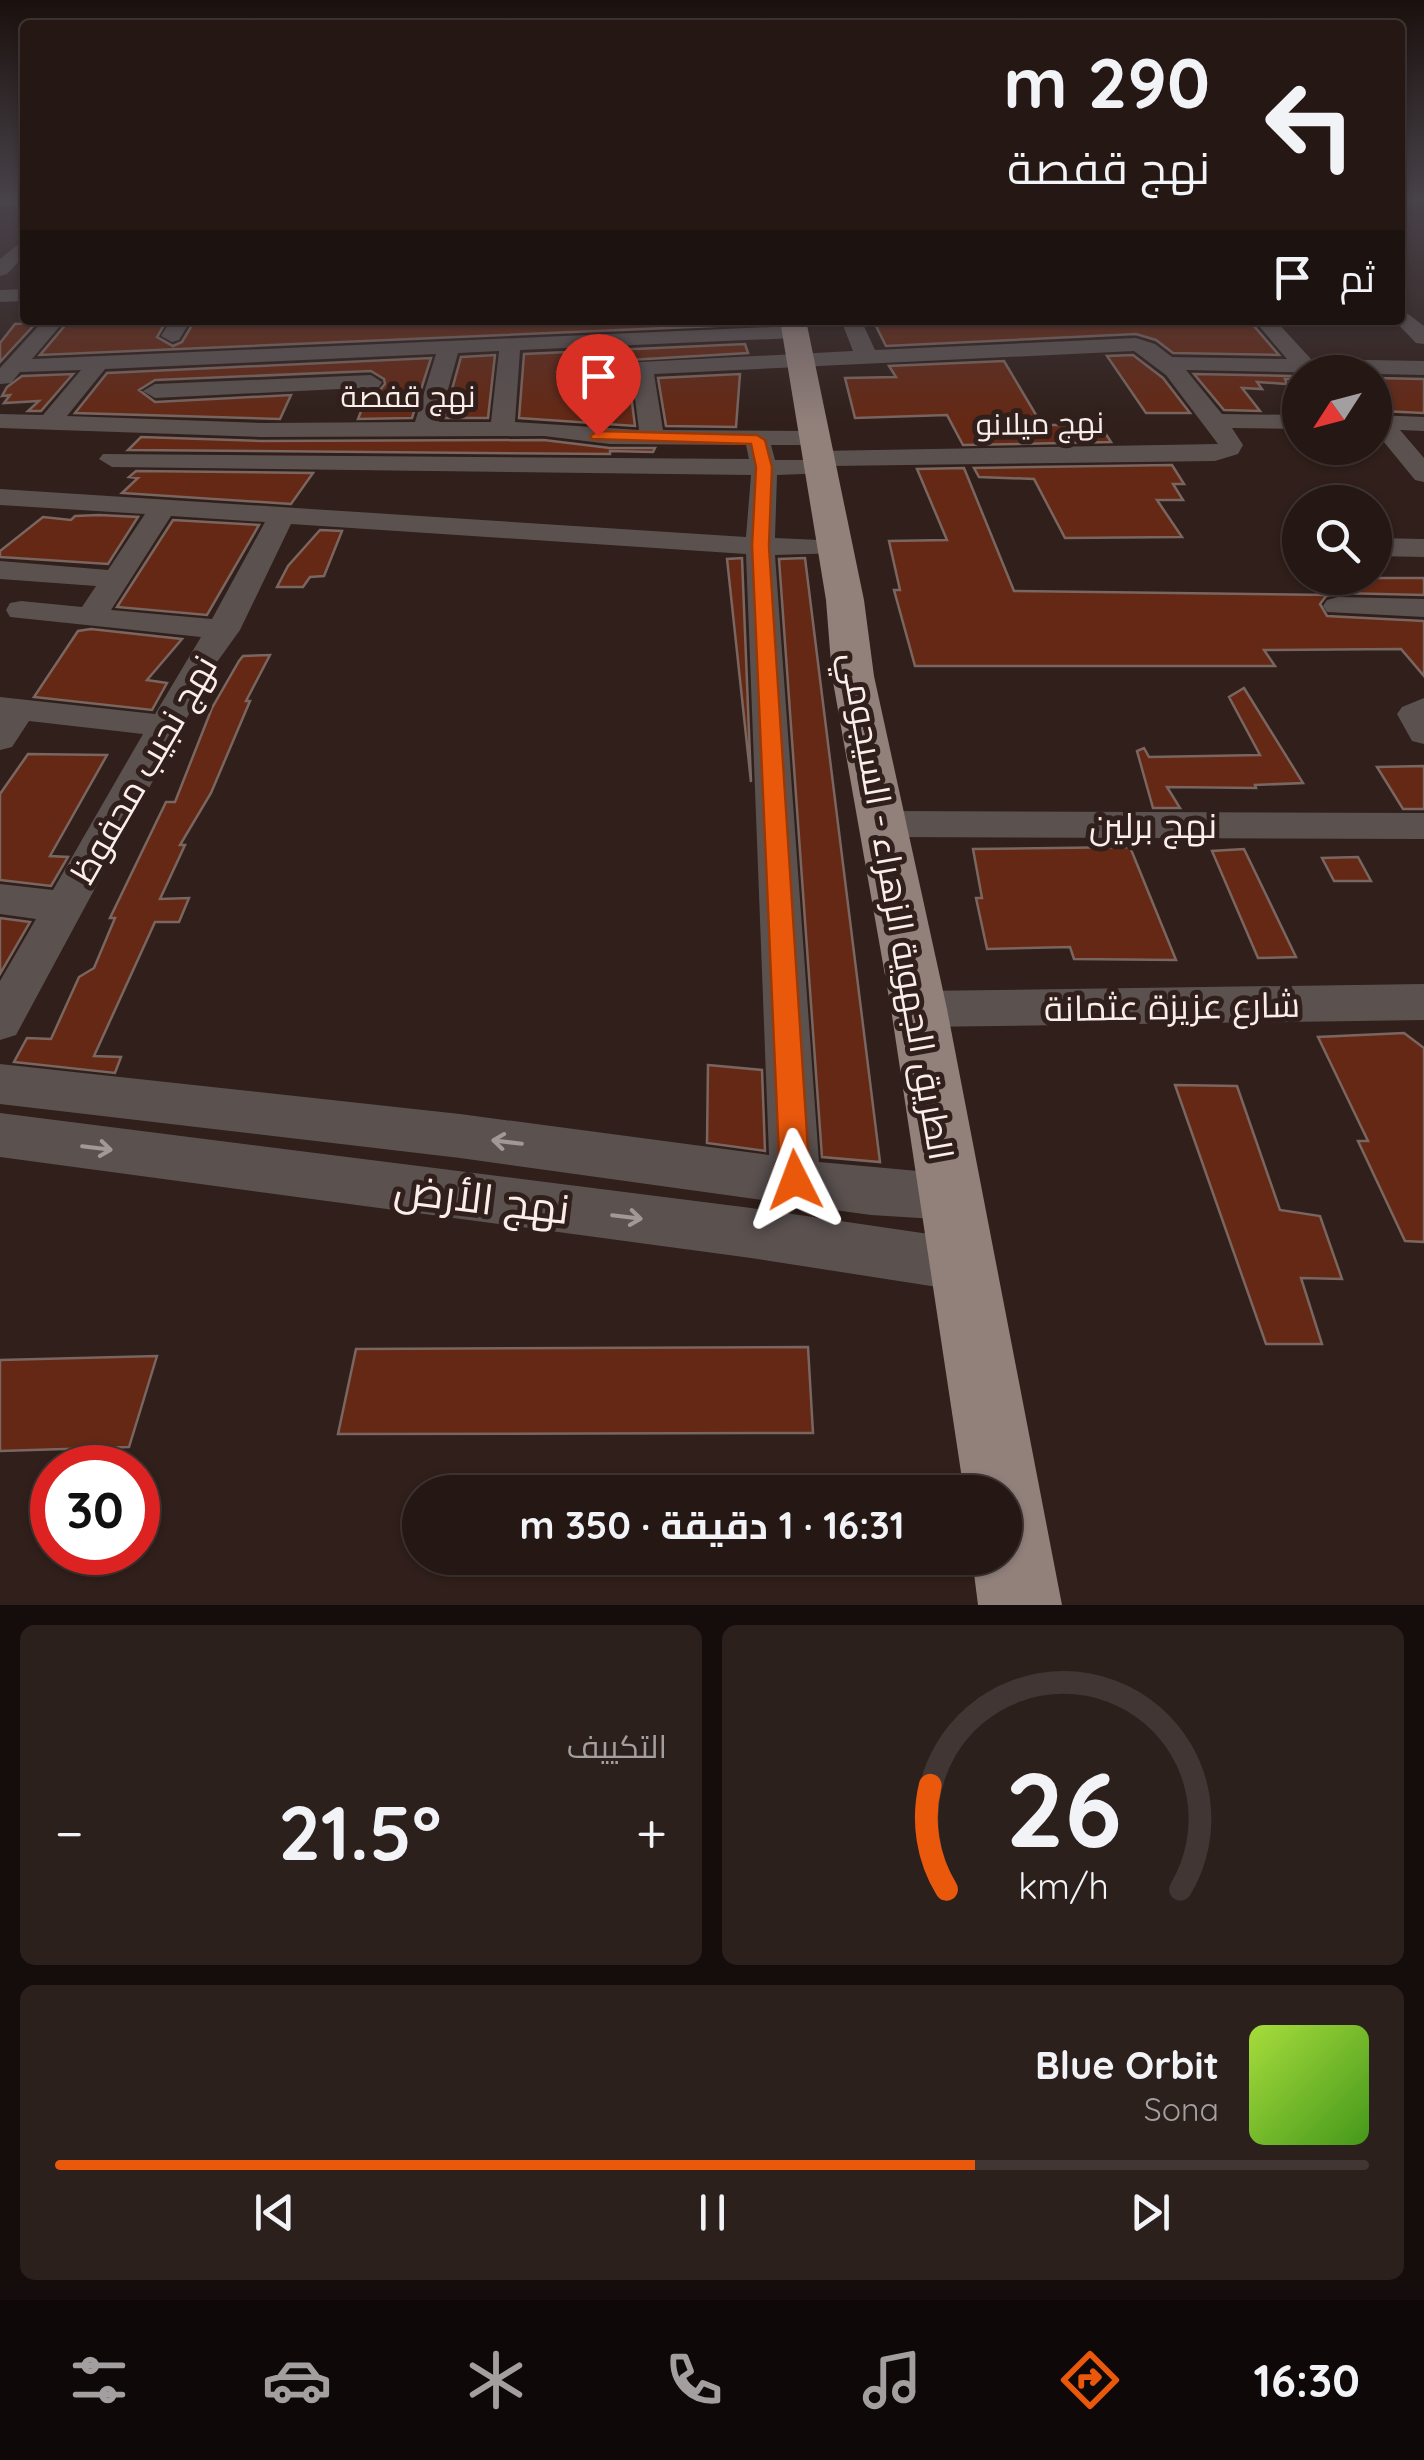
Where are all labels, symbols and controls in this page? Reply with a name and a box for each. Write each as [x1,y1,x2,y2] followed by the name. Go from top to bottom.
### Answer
[1003,38,1210,126] text: 290 m
[1245,60,1375,190] icon: left
[1007,139,1210,195] text: نهج قفصة
[1265,250,1320,305] icon: arrive
[1340,254,1375,302] text: ثم
[556,334,641,437] pin
[571,349,626,404] icon: arrive
[1282,355,1392,465] north arrow
[1282,355,1392,595] map controls
[340,377,476,417] street label: نهج قفصة
[975,403,1105,445] street label: نهج ميلانو
[1282,485,1392,595] button: search
[60,647,228,892] street label: نهج نجيب محفوظ
[826,649,964,1164] street label: الطريق الجهوية الزهراء - السيجومي
[1089,803,1217,849] street label: نهج برلين
[1044,982,1300,1032] street label: شارع عزيزة عثمانة
[743,1128,847,1232] position arrow
[492,1132,524,1151] one-way arrow
[80,1139,112,1158] one-way arrow
[391,1161,573,1237] street label: نهج الأرض
[611,1208,643,1227] one-way arrow
[30,1445,160,1575] speed limit sign: 30
[520,1501,905,1549] text: 16:31 · 1 دقيقة · 350 m
[567,1726,667,1766] text: التكييف
[1005,1743,1121,1873] text: 26
[278,1785,441,1879] text: 21.5°
[55,1798,84,1867] text: −
[636,1798,667,1867] text: +
[1018,1863,1108,1908] text: km/h
[1035,2041,1219,2089] text: Blue Orbit
[1144,2089,1219,2129] text: Sona
[247,2185,302,2240] icon: previous
[685,2185,740,2240] icon: pause
[1123,2185,1178,2240] icon: next
[64,2345,134,2415] icon: filters
[262,2345,332,2415] icon: car
[461,2345,531,2415] icon: climate
[659,2345,729,2415] icon: phone
[857,2345,927,2415] icon: music
[1055,2345,1125,2415] icon: directions
[1253,2352,1360,2408] text: 16:30

